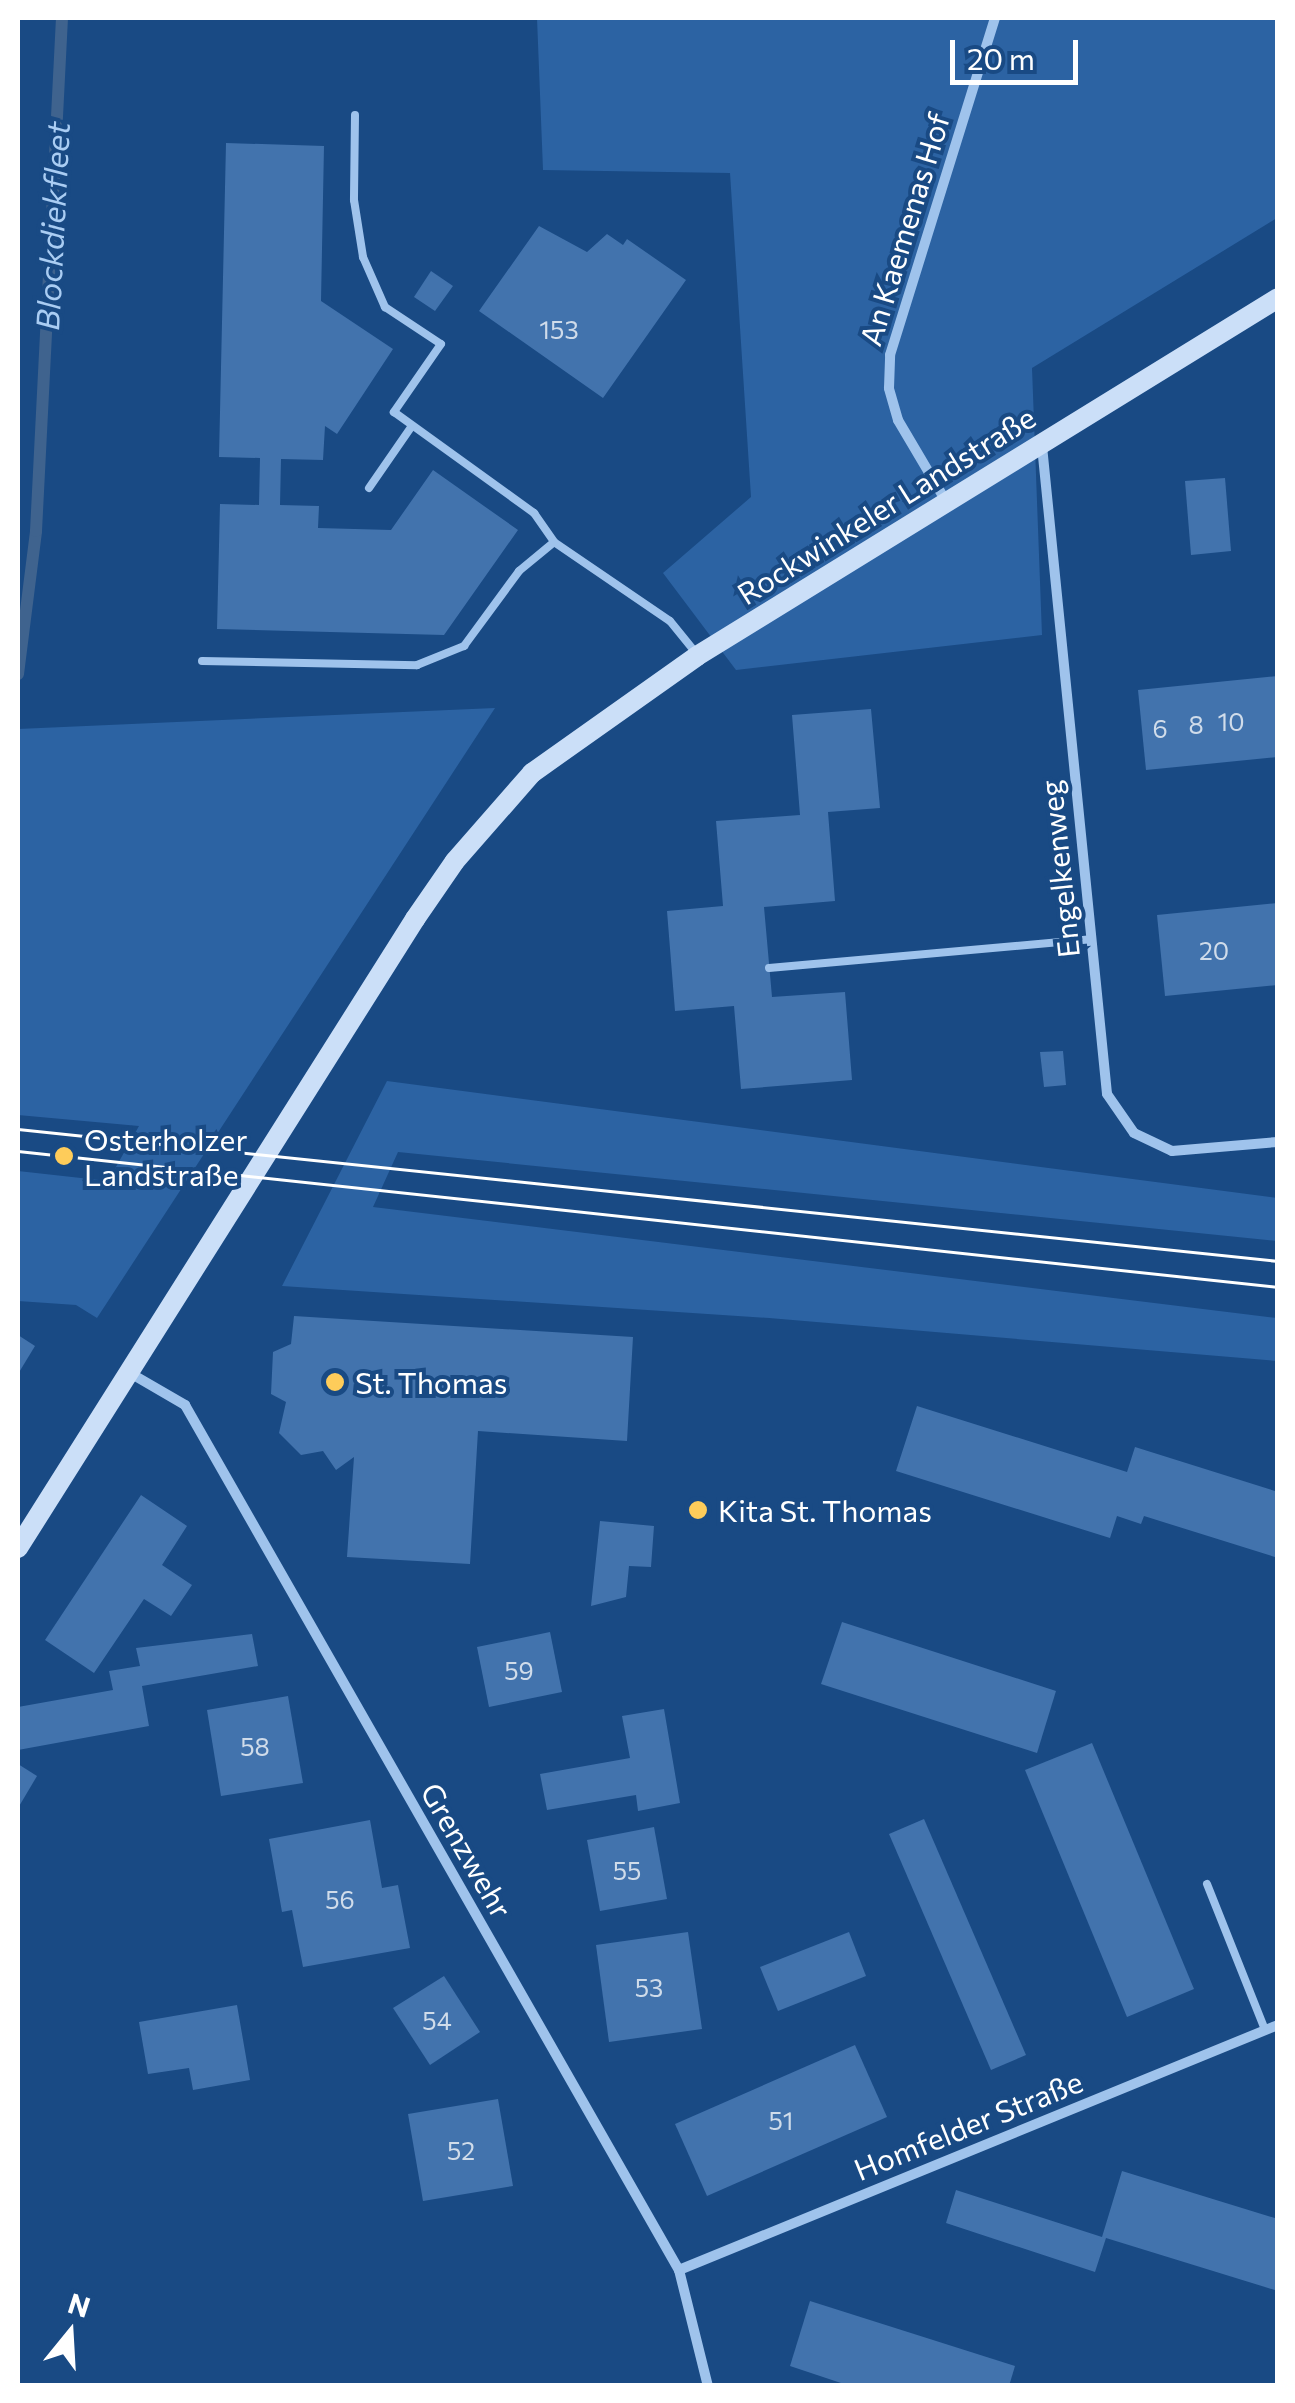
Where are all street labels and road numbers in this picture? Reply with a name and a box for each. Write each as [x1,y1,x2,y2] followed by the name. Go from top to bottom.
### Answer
[851,108,957,350] street label: An Kaemenas Hof
[730,399,1042,611] street label: Rockwinkeler Landstraße
[1032,778,1086,960] street label: Engelkenweg
[414,1776,520,1924] street label: Grenzwehr
[849,2063,1087,2187] street label: Homfelder Straße

